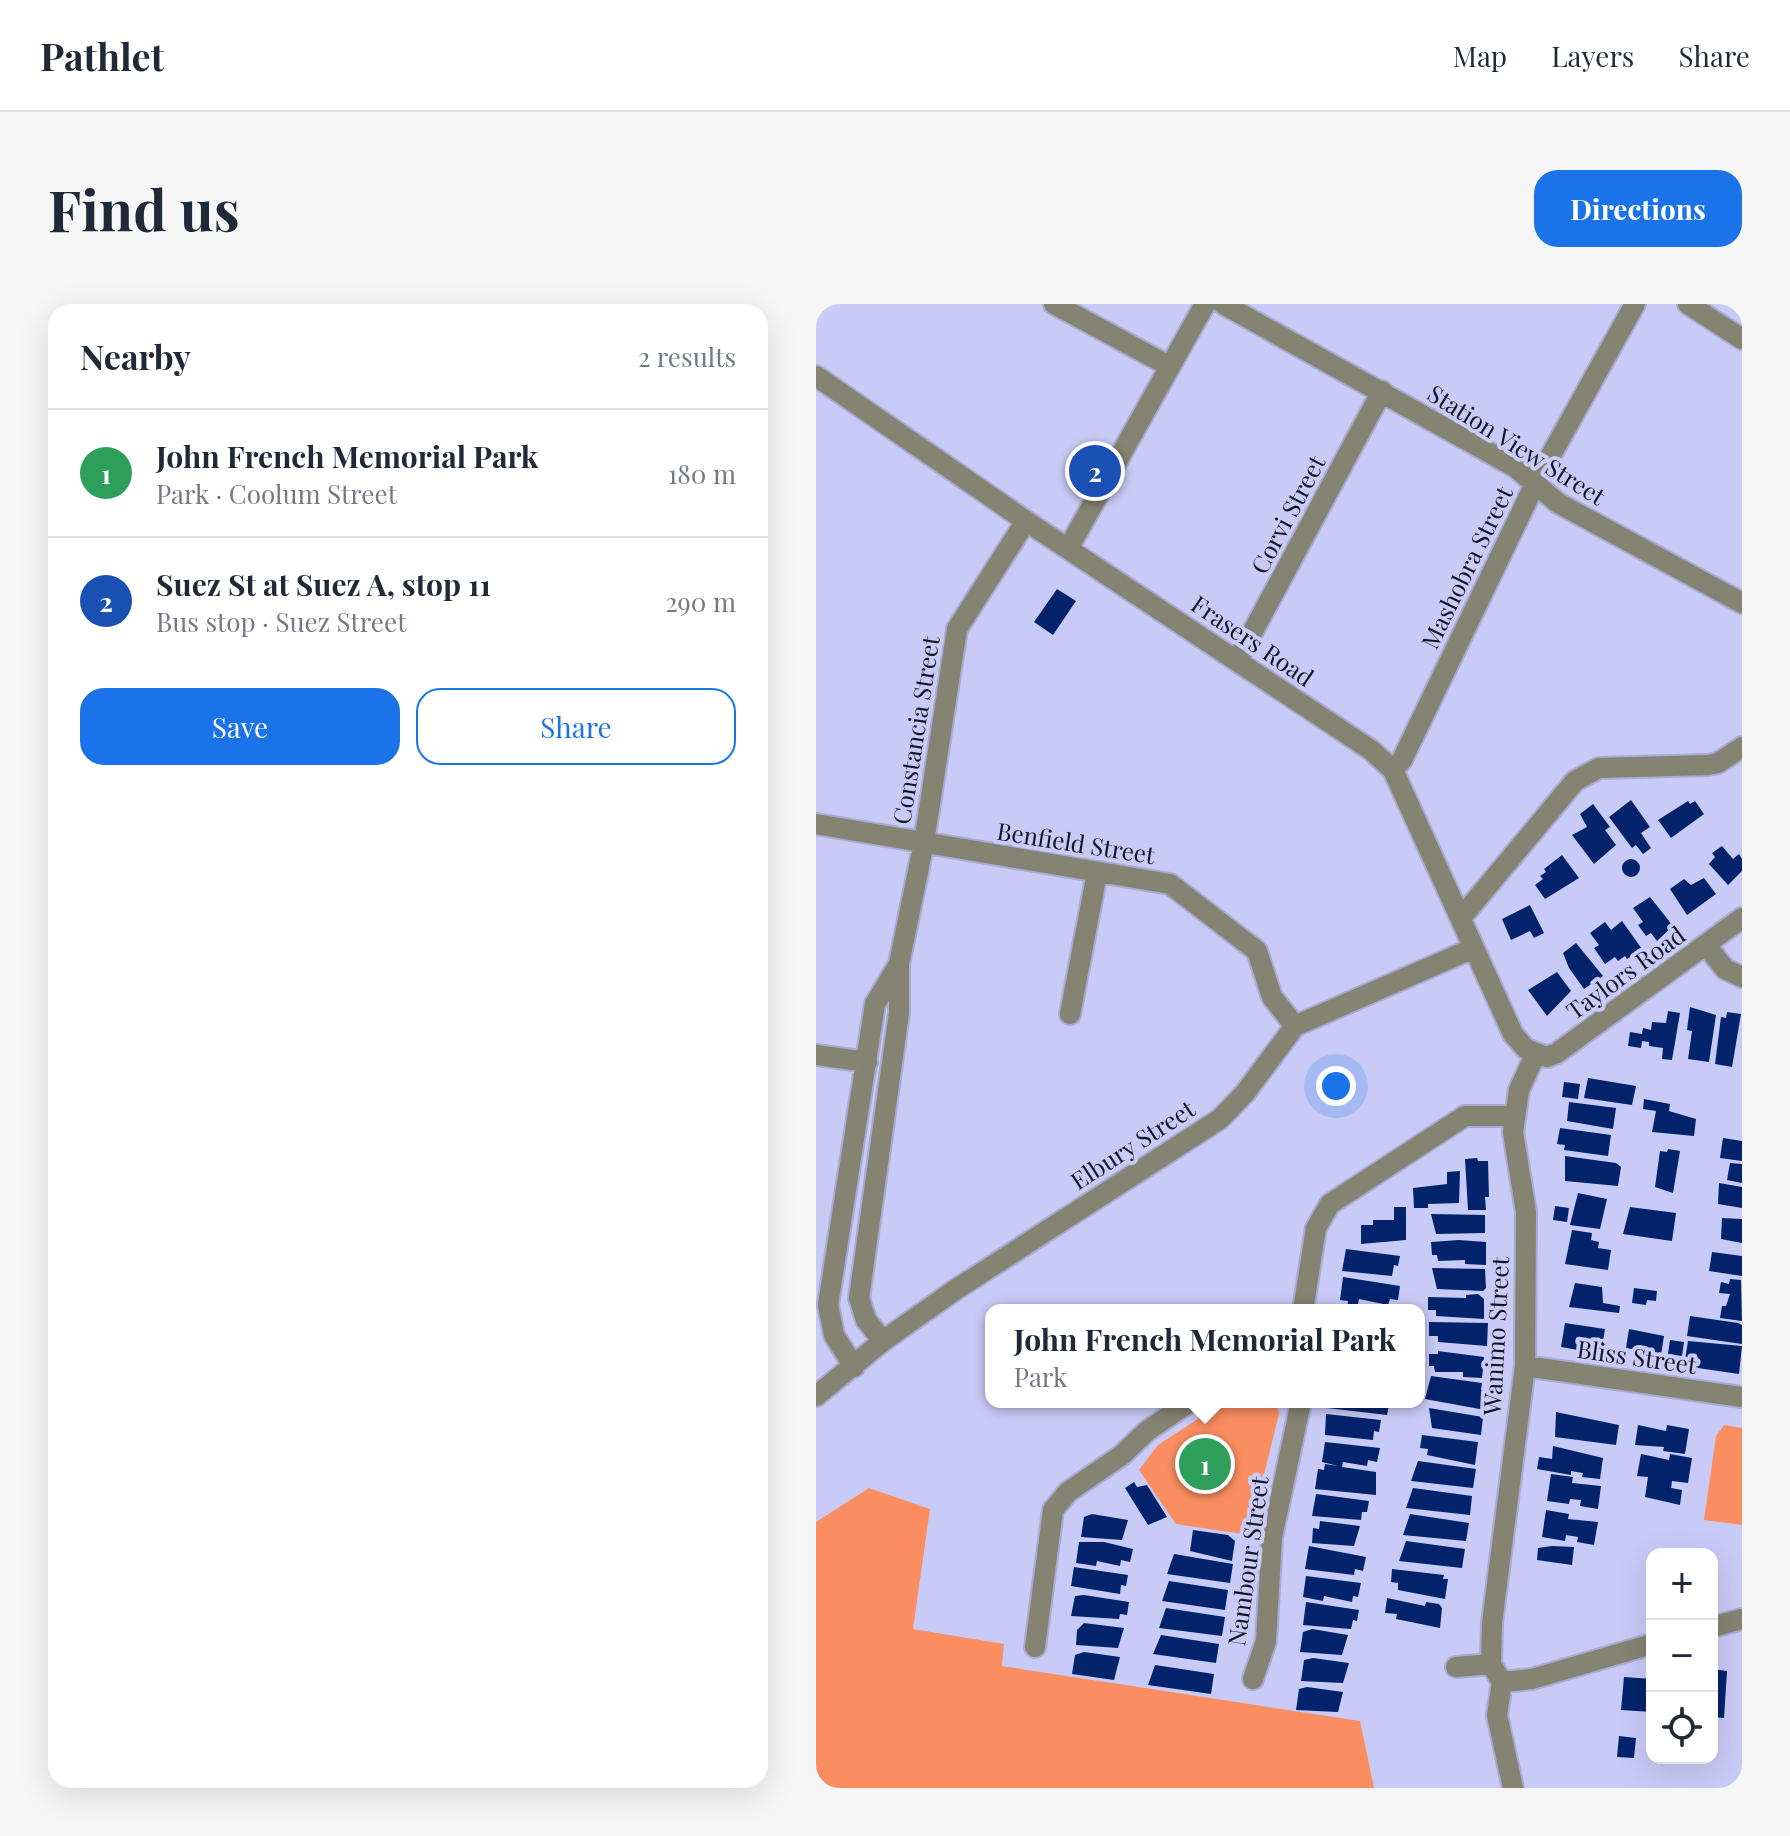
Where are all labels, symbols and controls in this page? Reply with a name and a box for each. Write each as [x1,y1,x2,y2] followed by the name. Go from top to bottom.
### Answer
[40,30,164,81] text: Pathlet
[1453,37,1507,74] text: Map
[1551,37,1634,74] text: Layers
[1678,37,1750,74] text: Share
[1534,170,1742,247] button: Directions
[48,171,240,246] text: Find us
[80,333,191,379] text: Nearby
[638,339,736,374] text: 2 results
[1422,377,1612,512] street label: Station View Street
[156,436,538,476] text: John French Memorial Park
[1069,441,1121,501] pin: 2
[1242,449,1332,579] street label: Corvi Street
[101,456,111,491] text: 1
[668,456,736,491] text: 180 m
[156,476,397,511] text: Park · Coolum Street
[1413,480,1519,654] street label: Mashobra Street
[156,564,491,604] text: Suez St at Suez A, stop 11
[99,584,113,619] text: 2
[665,584,736,619] text: 290 m
[1186,587,1320,693] street label: Frasers Road
[156,604,406,639] text: Bus stop · Suez Street
[884,633,946,826] street label: Constancia Street
[80,688,400,765] button: Save
[416,688,736,765] button: Share
[995,814,1158,870] street label: Benfield Street
[1559,918,1691,1026] street label: Taylors Road
[1316,1066,1356,1106] your location
[1064,1092,1200,1196] street label: Elbury Street
[1475,1255,1515,1417] street label: Wanimo Street
[985,1304,1425,1408] popup
[1014,1319,1396,1359] text: John French Memorial Park
[1575,1332,1699,1380] street label: Bliss Street
[1014,1359,1067,1394] text: Park
[1179,1434,1231,1494] pin: 1
[1219,1474,1275,1648] street label: Nambour Street
[1646,1548,1718,1764] map controls
[1646,1548,1718,1620] button: +
[1646,1620,1718,1692] button: −
[1646,1692,1718,1764] button: locate

